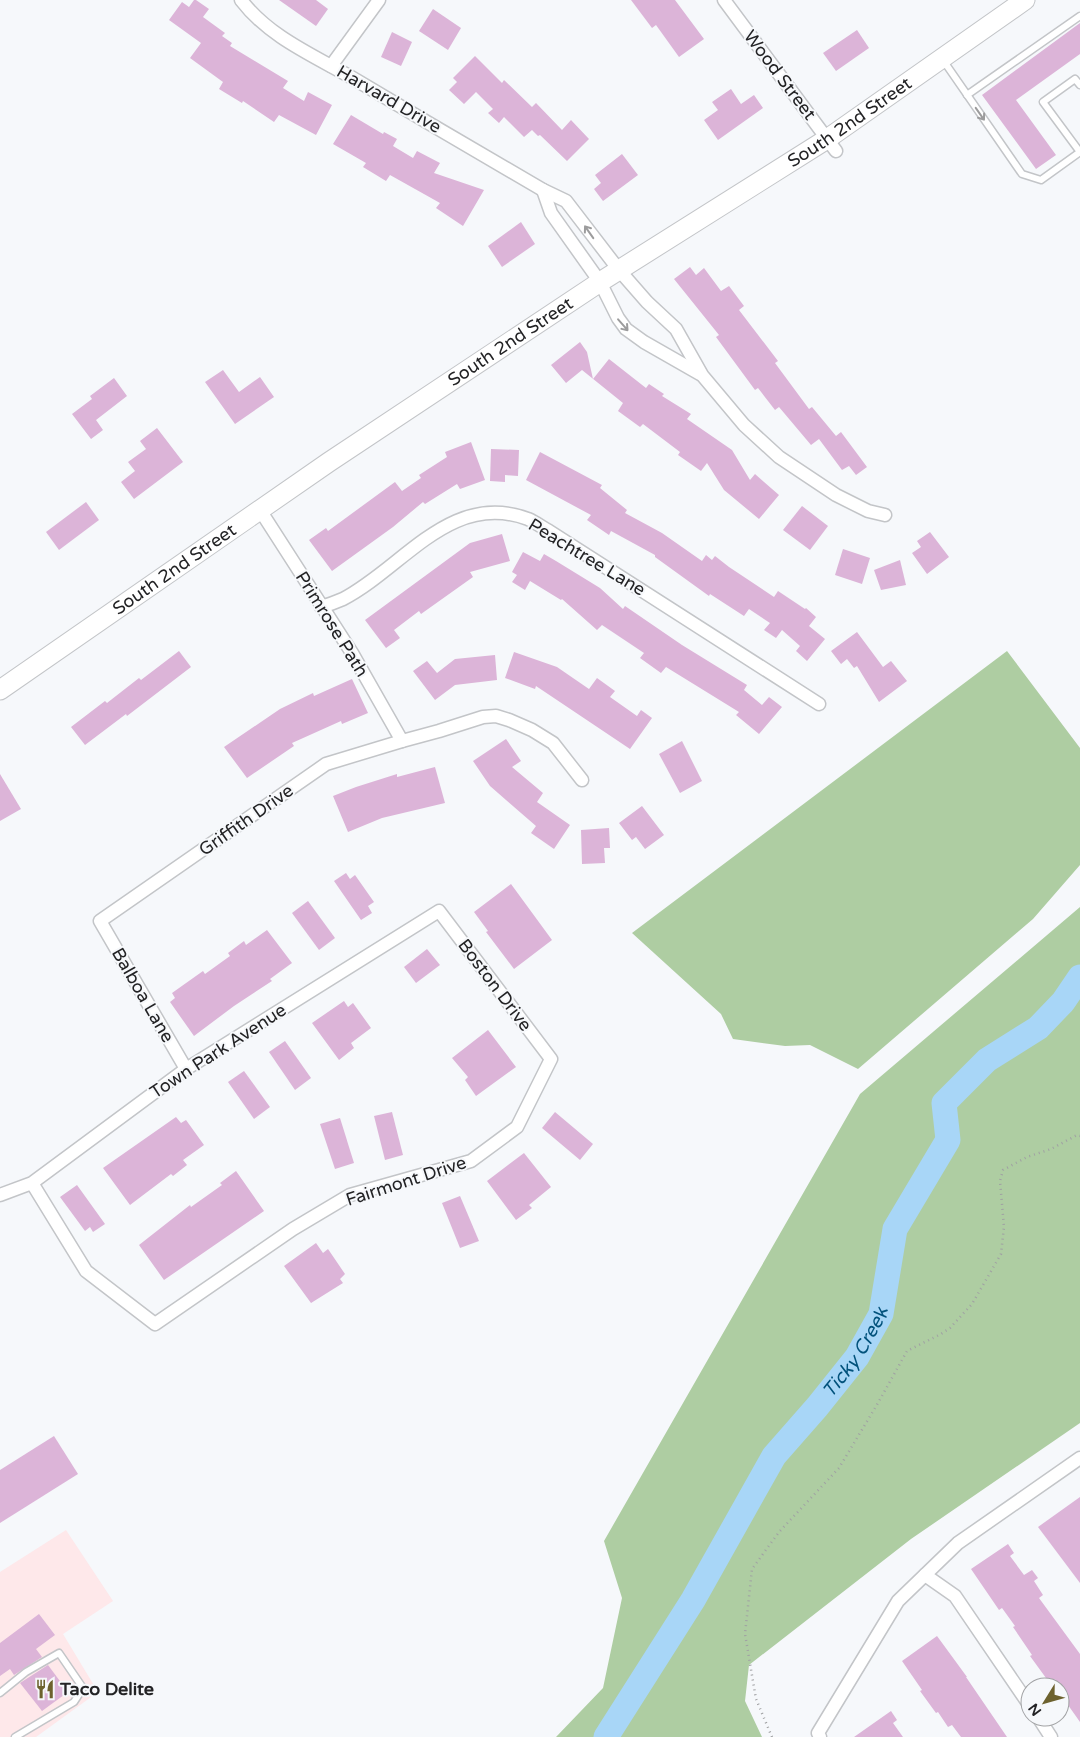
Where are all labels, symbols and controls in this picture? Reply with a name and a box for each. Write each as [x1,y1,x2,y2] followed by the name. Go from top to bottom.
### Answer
[739,26,821,124] street label: Wood Street
[333,60,445,138] street label: Harvard Drive
[783,72,916,172] street label: South 2nd Street
[975,107,985,121] one-way arrow
[584,225,594,239] one-way arrow
[444,292,577,391] street label: South 2nd Street
[617,318,629,331] one-way arrow
[524,513,650,601] street label: Peachtree Lane
[108,519,240,620] street label: South 2nd Street
[291,567,373,681] street label: Primrose Path
[194,779,298,861] street label: Griffith Drive
[453,935,537,1035] street label: Boston Drive
[107,944,179,1046] street label: Balboa Lane
[146,999,290,1103] street label: Town Park Avenue
[343,1151,469,1211] street label: Fairmont Drive
[818,1305,893,1402] water label: Ticky Creek
[1020,1677,1070,1727] north arrow
[34,1678,56,1700] restaurant icon: Taco Delite
[59,1678,154,1700] place label: Taco Delite
[1025,1700,1045,1719] text: N

